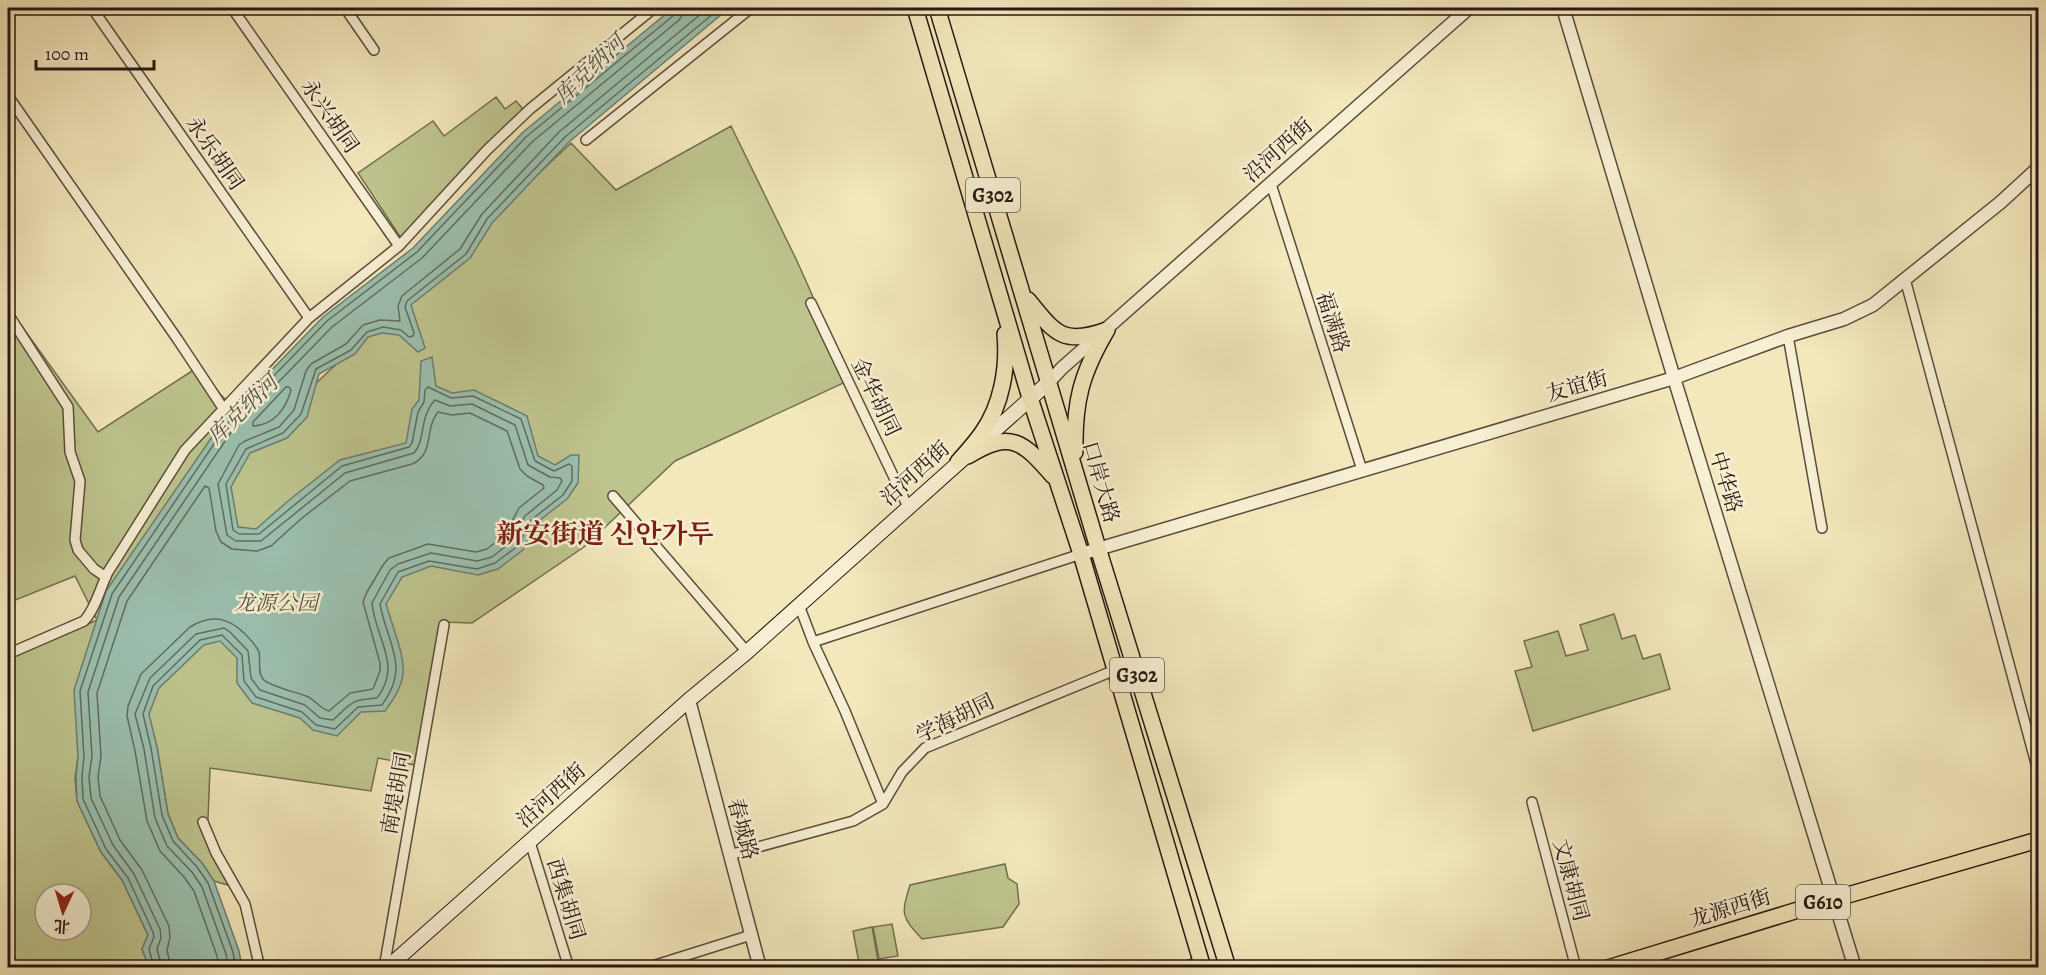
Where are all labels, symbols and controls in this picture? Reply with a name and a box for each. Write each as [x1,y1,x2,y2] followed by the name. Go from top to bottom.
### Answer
[548,26,635,111] water label: 库克纳河
[36,33,154,71] scale bar
[45,42,89,66] text: 100 m
[294,74,366,158] street label: 永兴胡同
[179,111,251,195] street label: 永乐胡同
[1237,111,1319,189] street label: 沿河西街
[966,178,1020,212] road number: G302
[1310,288,1356,356] street label: 福满路
[845,353,907,441] street label: 金华胡同
[1543,364,1611,408] street label: 友谊街
[201,366,288,451] water label: 库克纳河
[874,434,956,512] street label: 沿河西街
[1076,438,1126,526] street label: 口岸大路
[1703,448,1749,516] street label: 中华路
[496,516,714,552] district label: 新安街道 신안가두
[234,589,321,617] park label: 龙源公园
[1110,658,1164,692] road number: G302
[911,687,999,749] street label: 学海胡同
[375,749,417,837] street label: 南堤胡同
[510,756,592,834] street label: 沿河西街
[721,795,765,863] street label: 春城路
[1547,836,1595,924] street label: 文康胡同
[540,855,592,943] street label: 西集胡同
[33,882,93,942] north arrow
[1686,882,1774,934] street label: 龙源西街
[1796,885,1850,919] road number: G610
[53,914,71,937] text: 北

